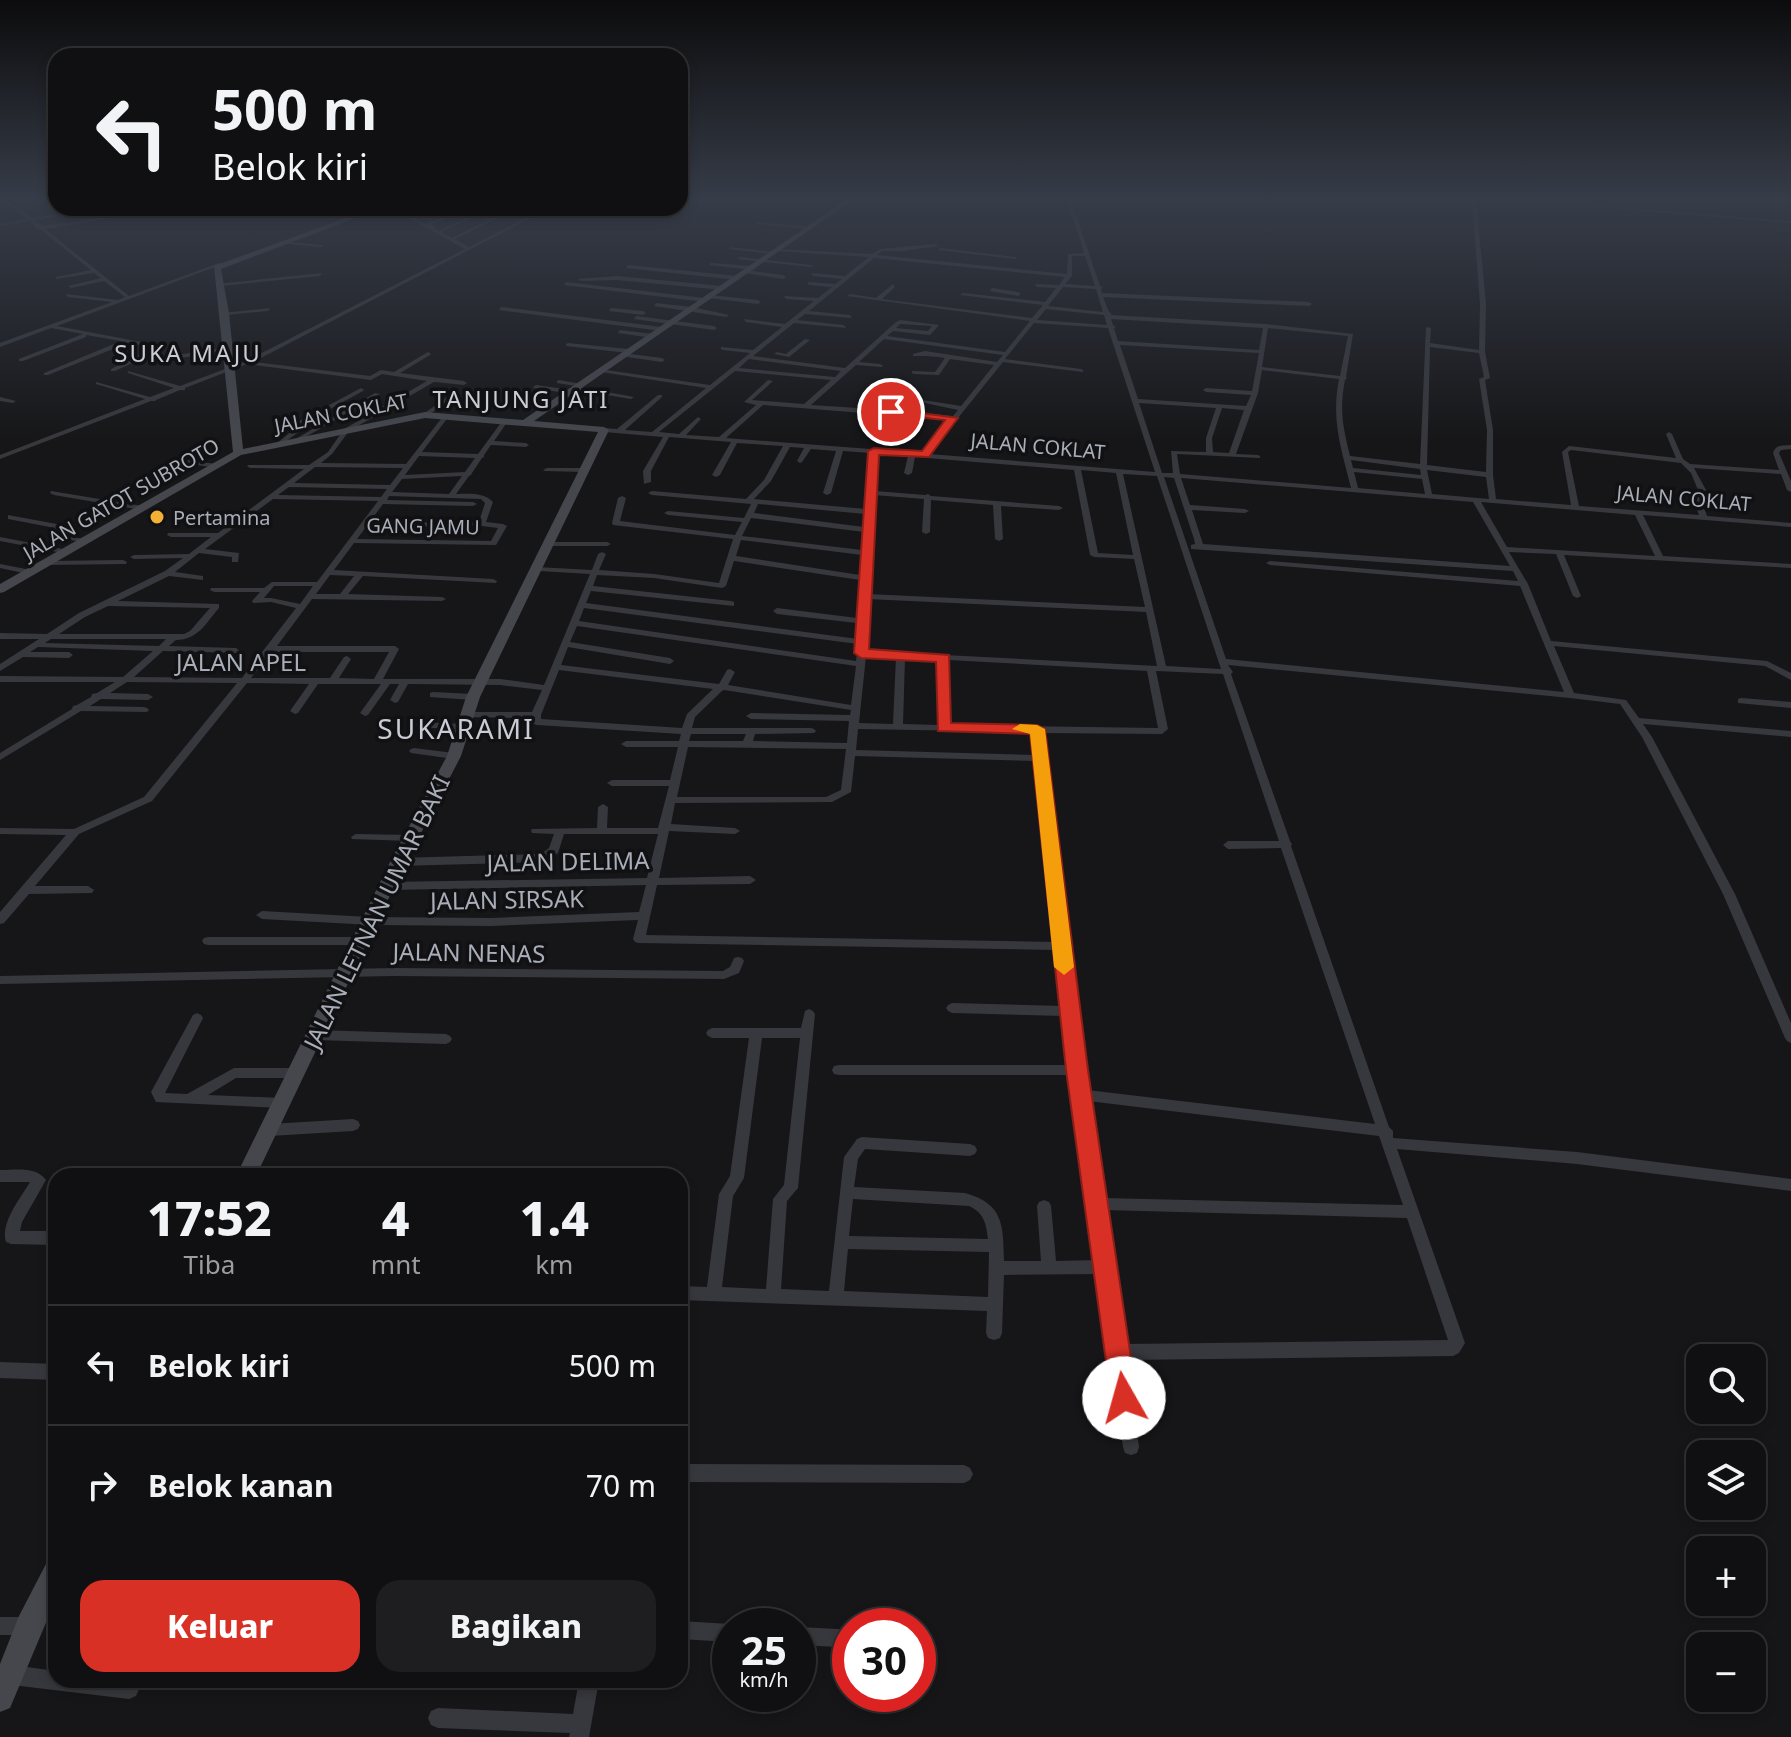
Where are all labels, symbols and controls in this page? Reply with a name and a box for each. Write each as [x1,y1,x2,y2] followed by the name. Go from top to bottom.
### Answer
[212,70,377,146] text: 500 m
[80,80,184,184] icon: left
[212,142,368,191] text: Belok kiri
[114,336,262,369] district label: SUKA MAJU
[857,378,925,446] pin
[433,382,609,415] district label: TANJUNG JATI
[270,387,410,440] street label: JALAN COKLAT
[869,390,913,434] icon: arrive
[968,426,1106,465] street label: JALAN COKLAT
[16,432,224,567] street label: JALAN GATOT SUBROTO
[1614,478,1752,517] street label: JALAN COKLAT
[173,504,271,531] place label: Pertamina
[148,508,166,526] marker: Pertamina
[366,512,480,540] street label: GANG JAMU
[174,645,306,678] street label: JALAN APEL
[377,709,535,747] district label: SUKARAMI
[294,769,457,1056] street label: JALAN LETNAN UMAR BAKI
[484,843,650,879] street label: JALAN DELIMA
[428,881,584,917] street label: JALAN SIRSAK
[390,934,546,970] street label: JALAN NENAS
[147,1185,272,1250] text: 17:52
[382,1185,410,1250] text: 4
[520,1185,589,1250] text: 1.4
[184,1246,235,1282] text: Tiba
[371,1246,421,1282] text: mnt
[535,1246,573,1282] text: km
[80,1343,124,1387] icon: left
[1686,1344,1766,1712] map controls
[1686,1344,1766,1424] button: search
[148,1345,290,1386] text: Belok kiri
[569,1345,656,1386] text: 500 m
[1082,1356,1166,1440] position arrow
[1686,1440,1766,1520] button: layers
[80,1463,124,1507] icon: right
[148,1465,334,1506] text: Belok kanan
[586,1465,656,1506] text: 70 m
[1686,1536,1766,1616] button: +
[80,1580,360,1672] button: Keluar
[376,1580,656,1672] button: Bagikan
[832,1608,936,1712] speed limit sign: 30
[741,1622,787,1677] text: 25
[1686,1632,1766,1712] button: −
[739,1666,789,1693] text: km/h

